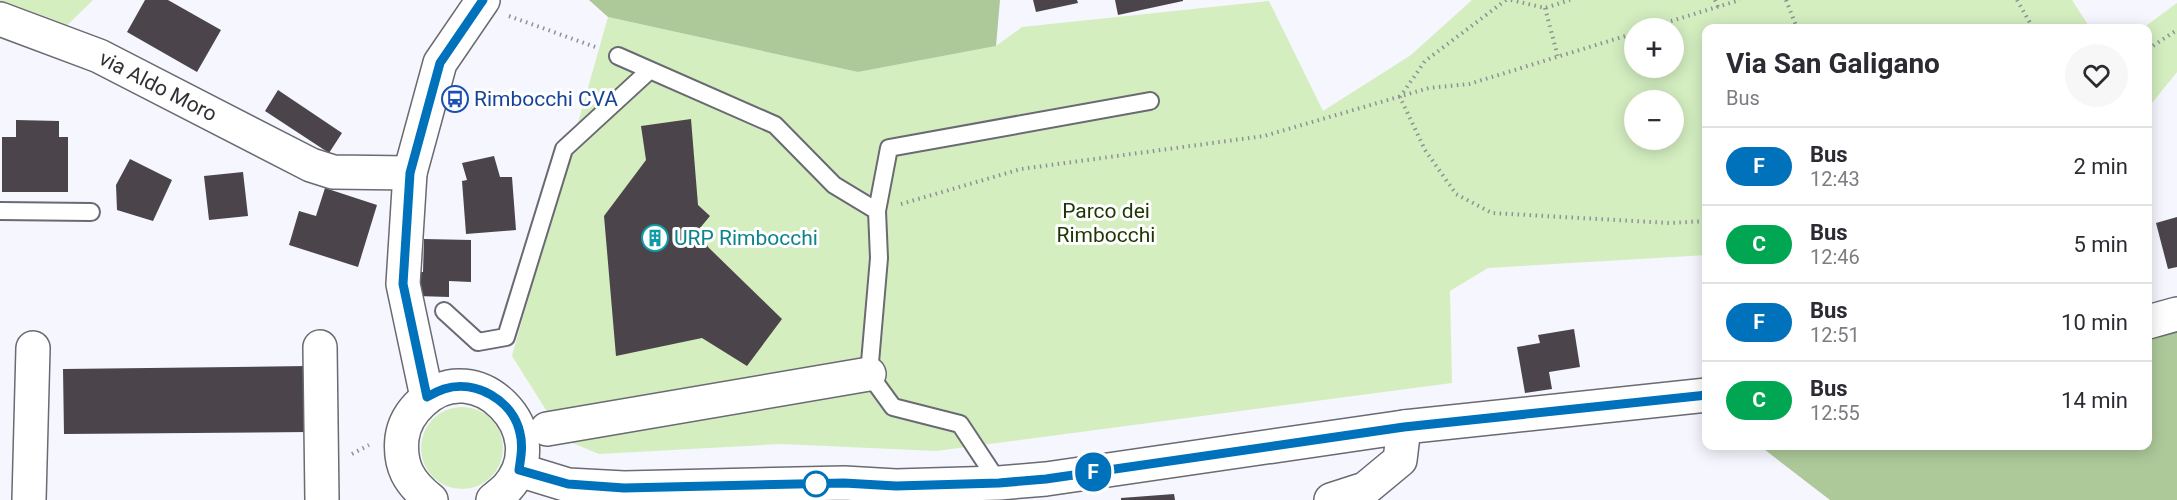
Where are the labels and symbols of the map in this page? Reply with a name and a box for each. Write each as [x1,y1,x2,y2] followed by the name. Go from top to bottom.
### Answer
[95,46,221,127] street label: via Aldo Moro
[440,84,470,114] bus stop icon: Rimbocchi CVA
[474,87,618,111] place label: Rimbocchi CVA
[1057,199,1155,247] park label: Parco dei Rimbocchi
[640,223,670,253] building icon: URP Rimbocchi
[674,226,818,250] place label: URP Rimbocchi
[1074,452,1112,492] line badge: F
[803,471,829,497] unlabelled marker

